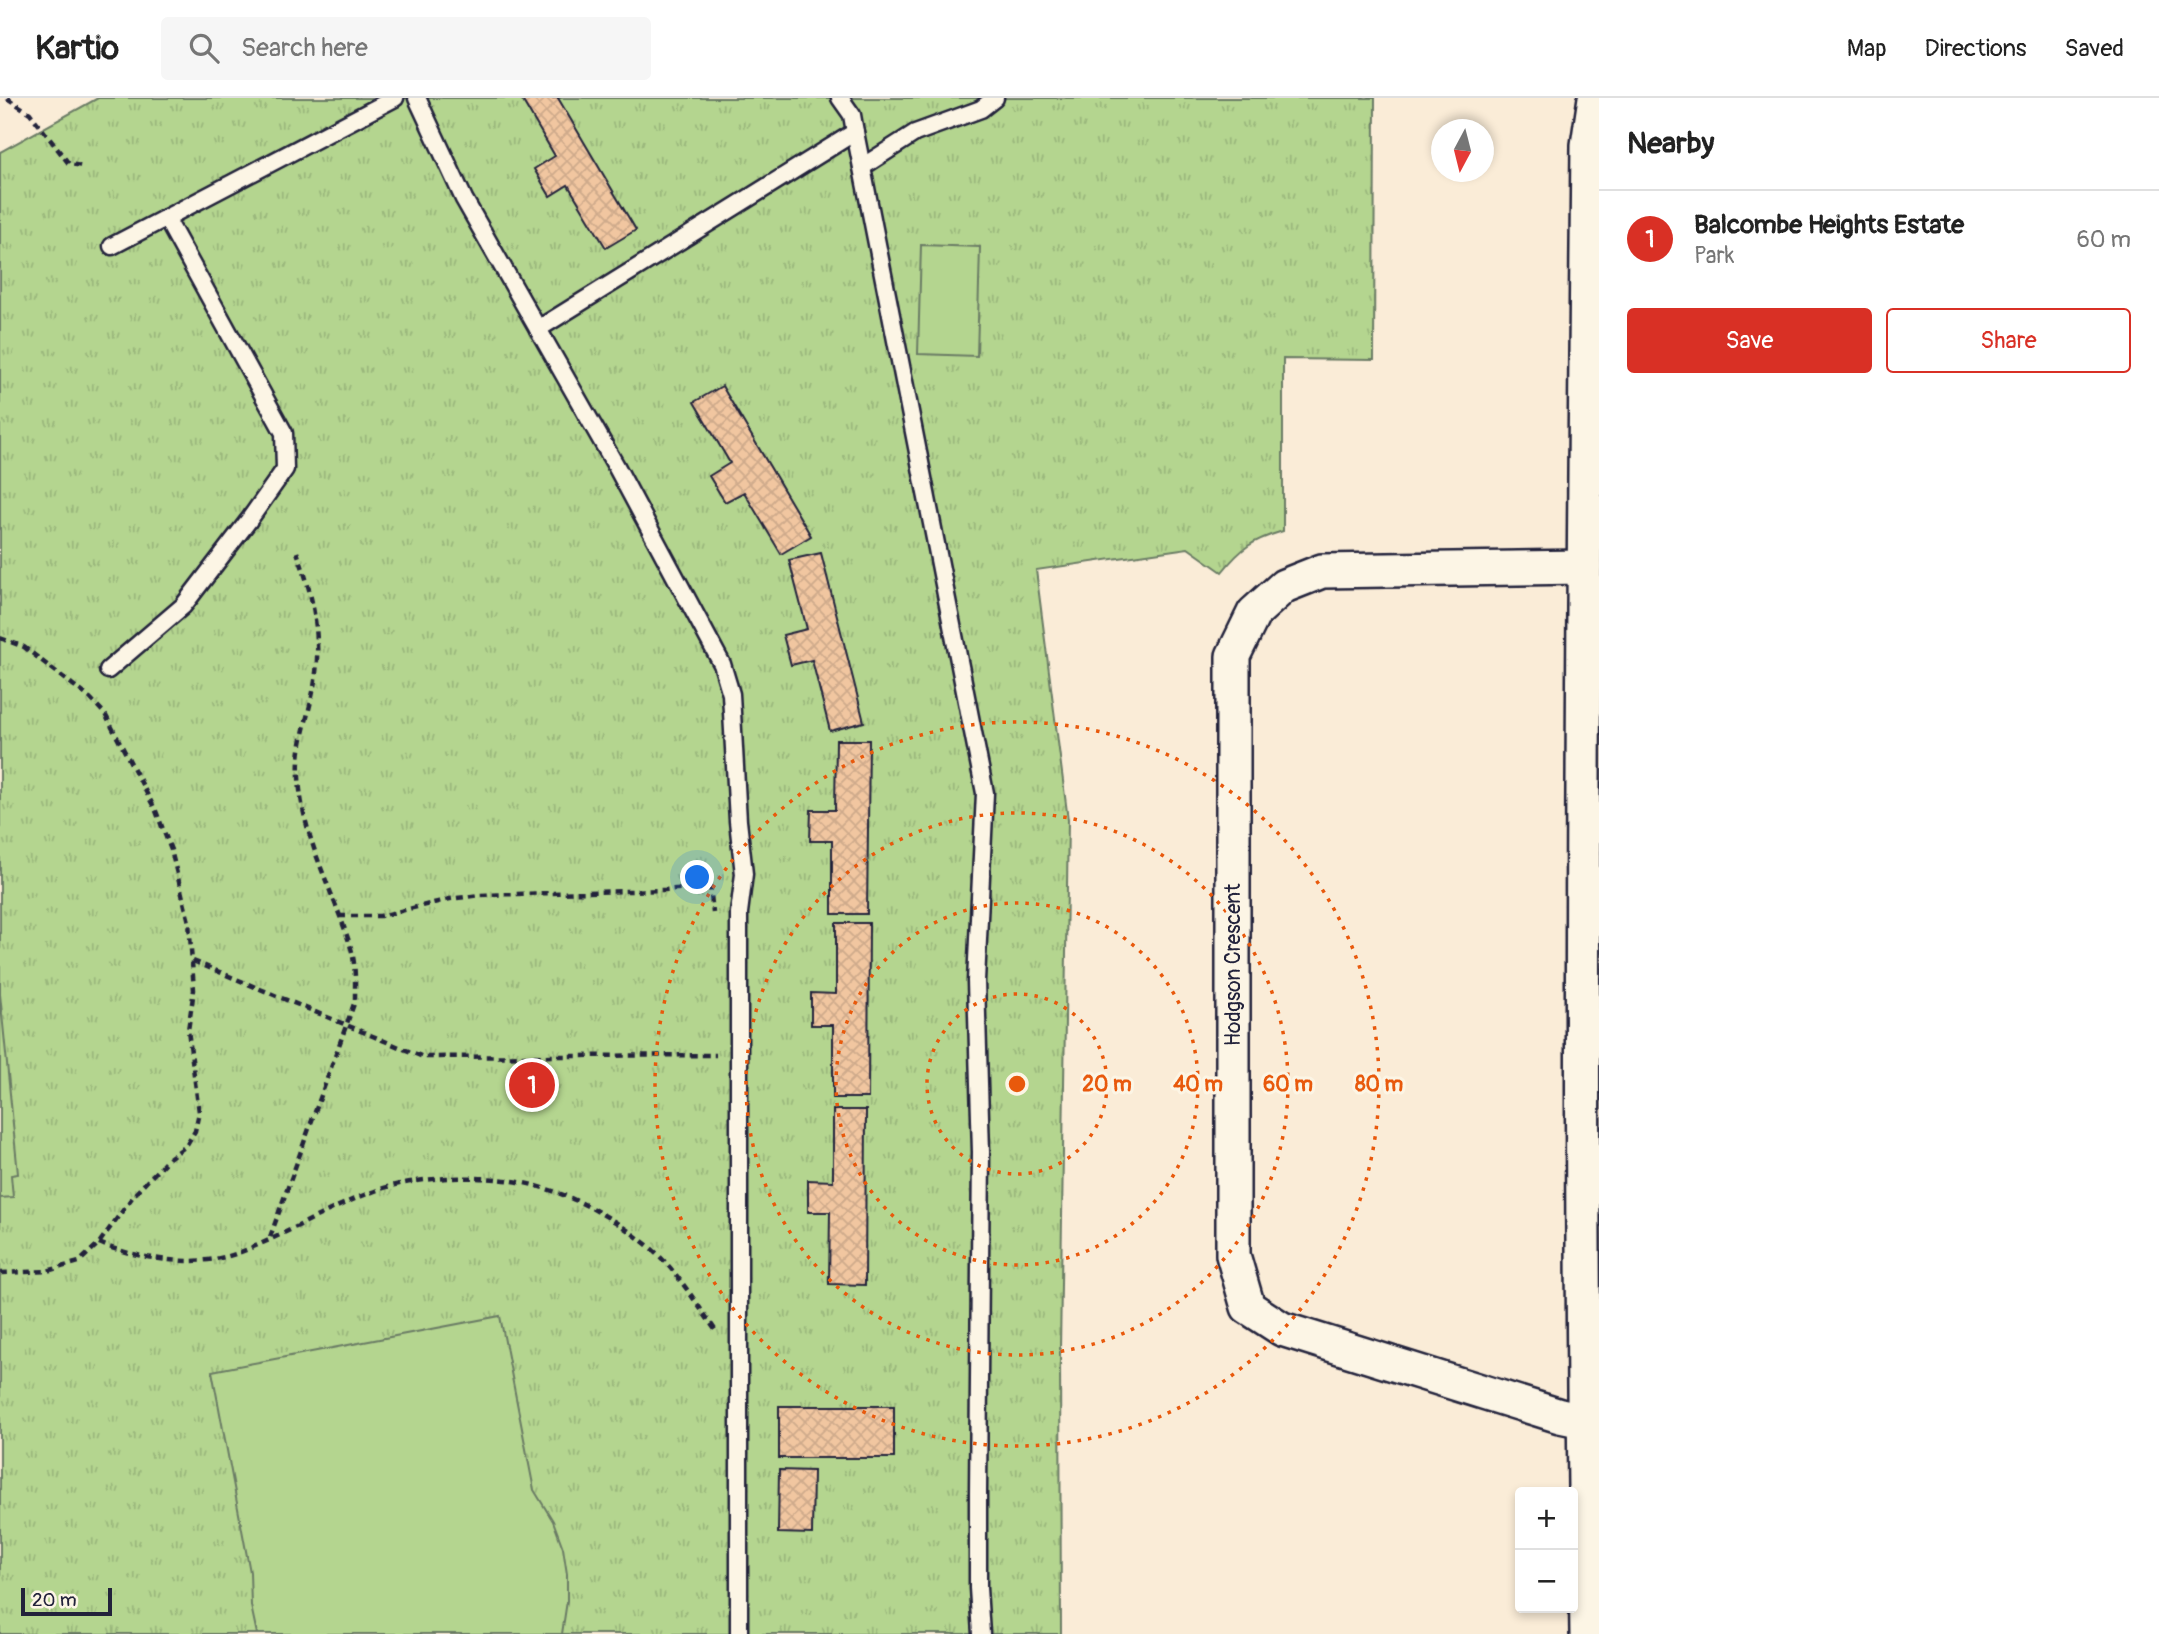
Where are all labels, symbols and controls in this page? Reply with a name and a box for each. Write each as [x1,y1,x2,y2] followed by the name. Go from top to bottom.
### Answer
[161,17,651,80] search box
[35,28,119,69] text: Kartio
[185,29,223,67] icon: search
[241,32,368,64] text: Search here
[1847,34,1887,63] text: Map
[1925,34,2026,63] text: Directions
[2064,34,2124,63] text: Saved
[1431,119,1494,182] north arrow
[1627,125,1714,162] text: Nearby
[1694,209,1964,241] text: Balcombe Heights Estate
[1646,225,1655,254] text: 1
[2076,225,2131,254] text: 60 m
[1694,241,1734,270] text: Park
[1627,308,1872,373] button: Save
[1886,308,2131,373] button: Share
[680,860,714,894] your location
[1220,883,1247,1046] street label: Hodgson Crescent
[509,1059,555,1111] pin: 1
[1082,1071,1132,1098] text: 20 m
[1173,1071,1223,1098] text: 40 m
[1263,1071,1313,1098] text: 60 m
[1355,1071,1403,1098] text: 80 m
[1005,1072,1029,1096] centre of rings
[1515,1487,1578,1613] map controls
[1515,1487,1578,1550] button: +
[1515,1550,1578,1613] button: −
[21,1585,112,1617] scale bar
[32,1588,77,1612] text: 20 m

